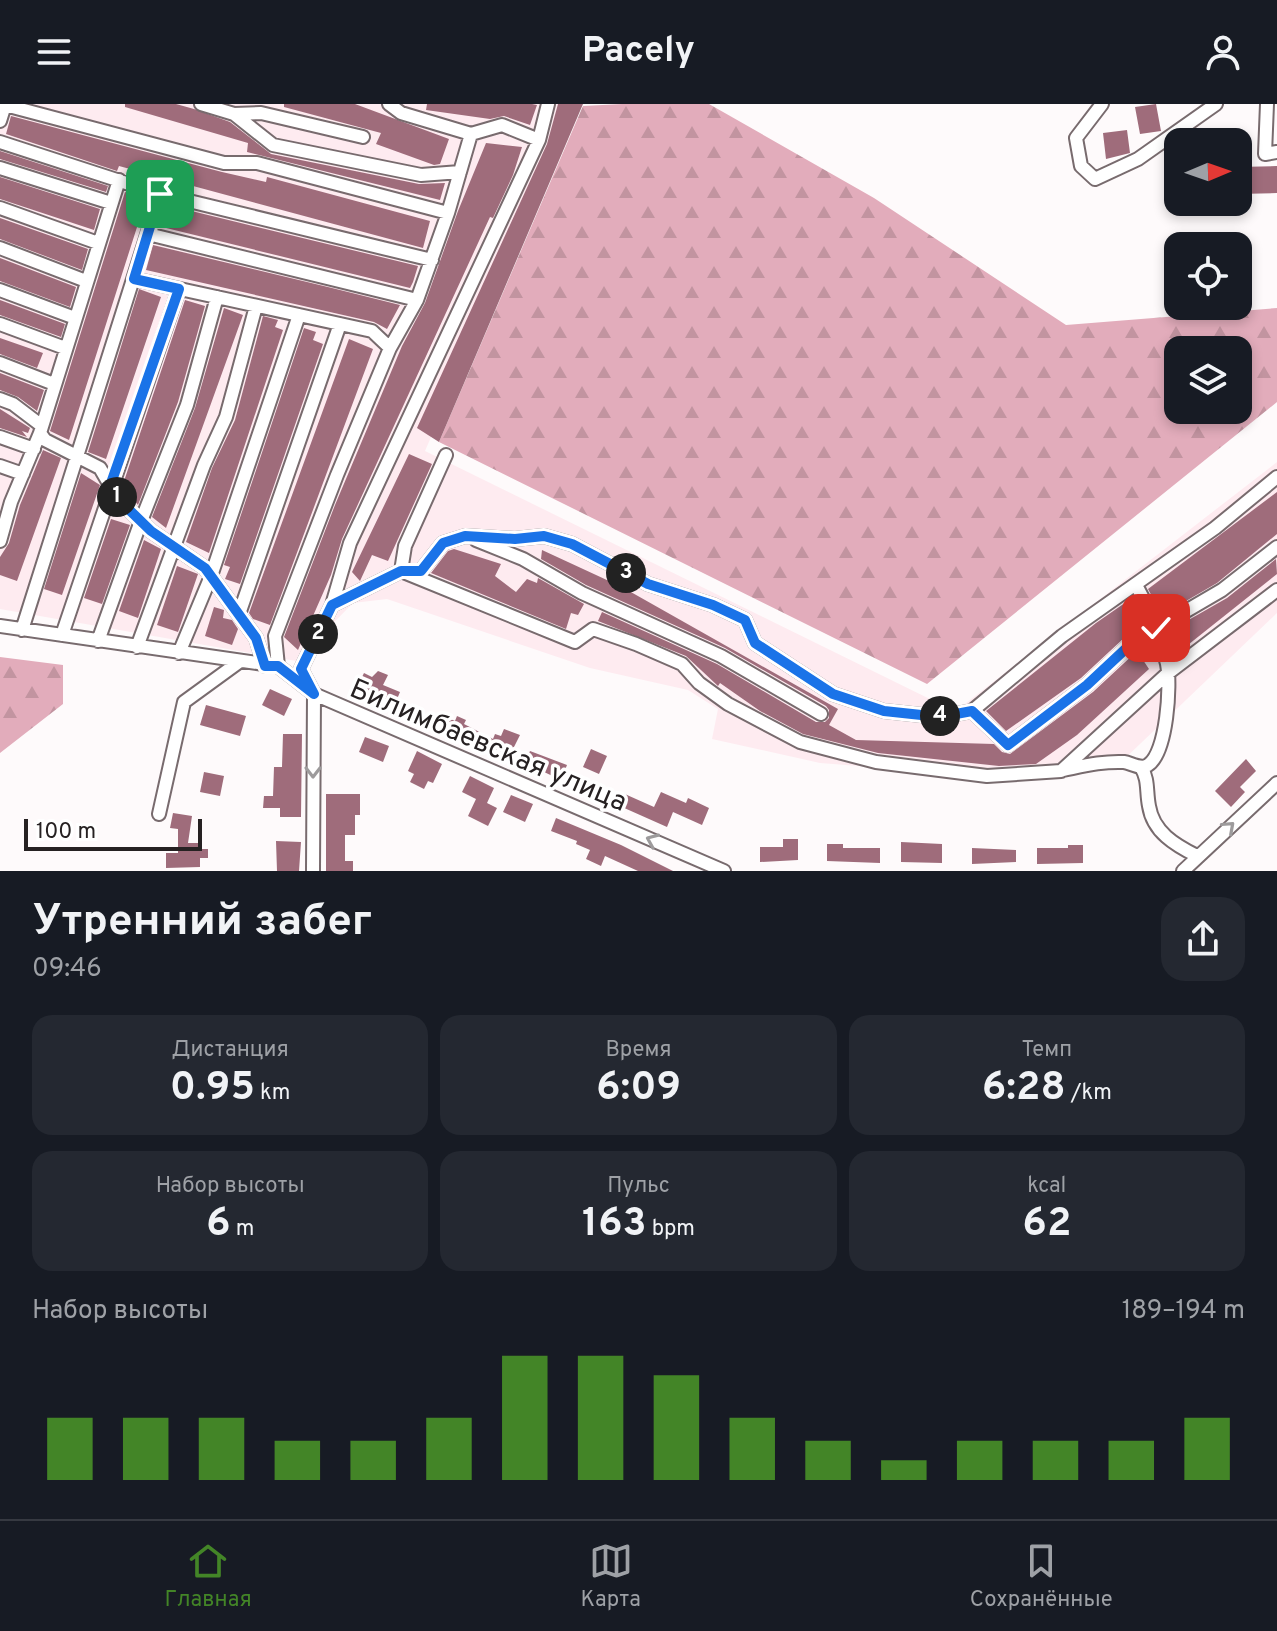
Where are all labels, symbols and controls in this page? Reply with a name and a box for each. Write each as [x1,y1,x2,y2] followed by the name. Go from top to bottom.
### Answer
[582,29,695,75] text: Pacely
[32,30,76,74] icon: menu
[1201,30,1245,74] icon: person
[1164,128,1252,216] north arrow
[1164,128,1252,424] map controls
[126,160,194,228] pin
[138,172,182,216] icon: arrive
[1164,232,1252,320] button: locate
[1164,336,1252,424] button: layers
[97,477,137,517] pin: 1
[113,483,121,510] text: 1
[606,553,646,593] pin: 3
[619,559,633,586] text: 3
[1122,594,1190,662] pin
[1134,606,1178,650] icon: check
[298,614,338,654] pin: 2
[311,620,325,647] text: 2
[344,672,632,822] street label: Билимбаевская улица
[920,696,960,736] pin: 4
[933,702,947,729] text: 4
[305,766,322,779] one-way arrow
[24,815,202,851] scale bar
[36,819,96,846] text: 100 m
[1220,822,1235,836] one-way arrow
[646,834,660,850] one-way arrow
[32,895,372,951] text: Утренний забег
[1161,897,1245,981] button: share
[32,953,102,986] text: 09:46
[172,1037,289,1064] text: Дистанция
[605,1037,672,1064] text: Время
[1022,1037,1072,1064] text: Темп
[170,1064,255,1114] text: 0.95
[596,1064,681,1114] text: 6:09
[982,1064,1066,1114] text: 6:28
[255,1080,291,1107] text: km
[1066,1080,1112,1107] text: /km
[156,1173,305,1200] text: Набор высоты
[607,1173,670,1200] text: Пульс
[1027,1173,1066,1200] text: kcal
[206,1200,231,1250] text: 6
[582,1200,647,1250] text: 163
[1022,1200,1071,1250] text: 62
[231,1216,254,1243] text: m
[647,1216,695,1243] text: bpm
[32,1295,208,1328] text: Набор высоты
[1122,1295,1245,1328] text: 189–194 m
[164,1539,252,1614] tab: Главная
[581,1539,641,1614] tab: Карта
[970,1539,1113,1614] tab: Сохранённые

